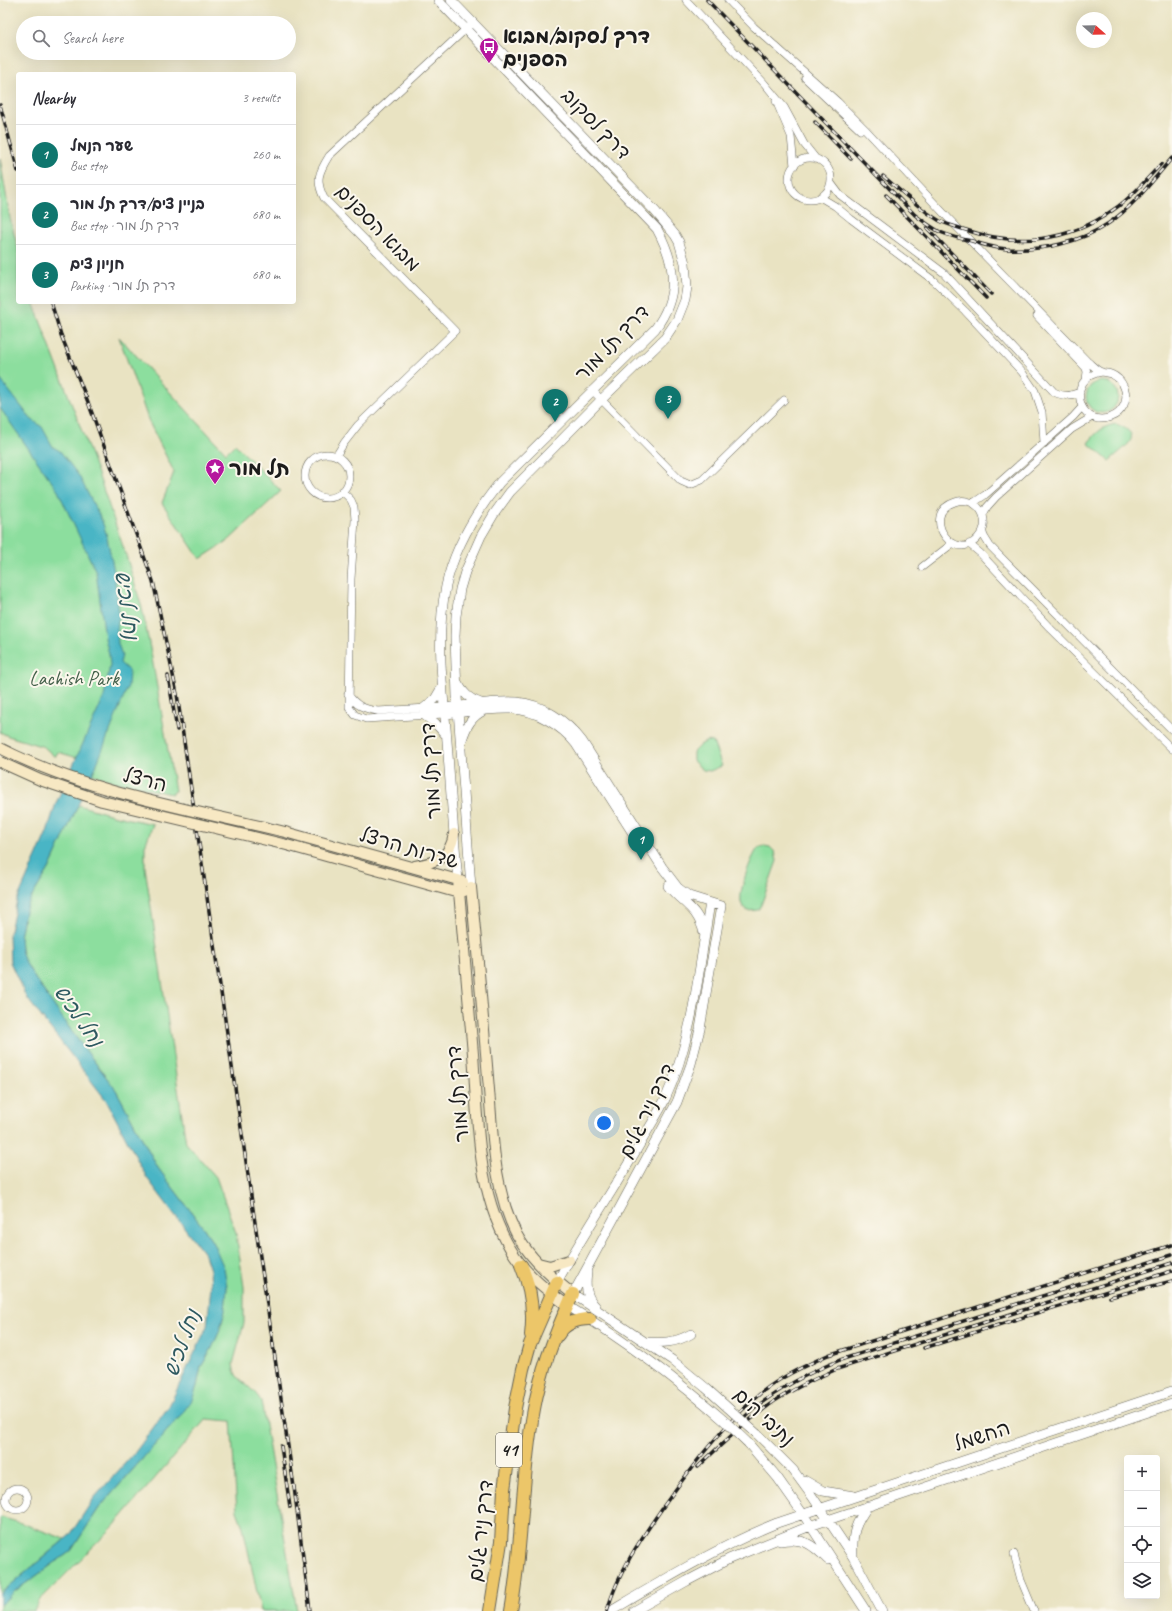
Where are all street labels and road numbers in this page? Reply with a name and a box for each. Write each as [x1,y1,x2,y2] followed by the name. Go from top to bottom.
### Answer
[556,83,636,165] street label: דרך לסקוב
[330,179,426,277] street label: מבוא הספנים
[569,299,655,387] street label: דרך תל מור
[415,722,447,820] street label: דרך תל מור
[121,763,169,797] street label: הרצל
[357,822,461,874] street label: שדרות הרצל
[441,1045,475,1143] street label: דרך תל מור
[613,1060,681,1162] street label: דרך ניר גלים
[728,1382,800,1452] street label: נתיבי הים
[951,1415,1013,1457] street label: החשמל
[496,1433,522,1467] road number: 41
[463,1479,499,1583] street label: דרך ניר גלים

